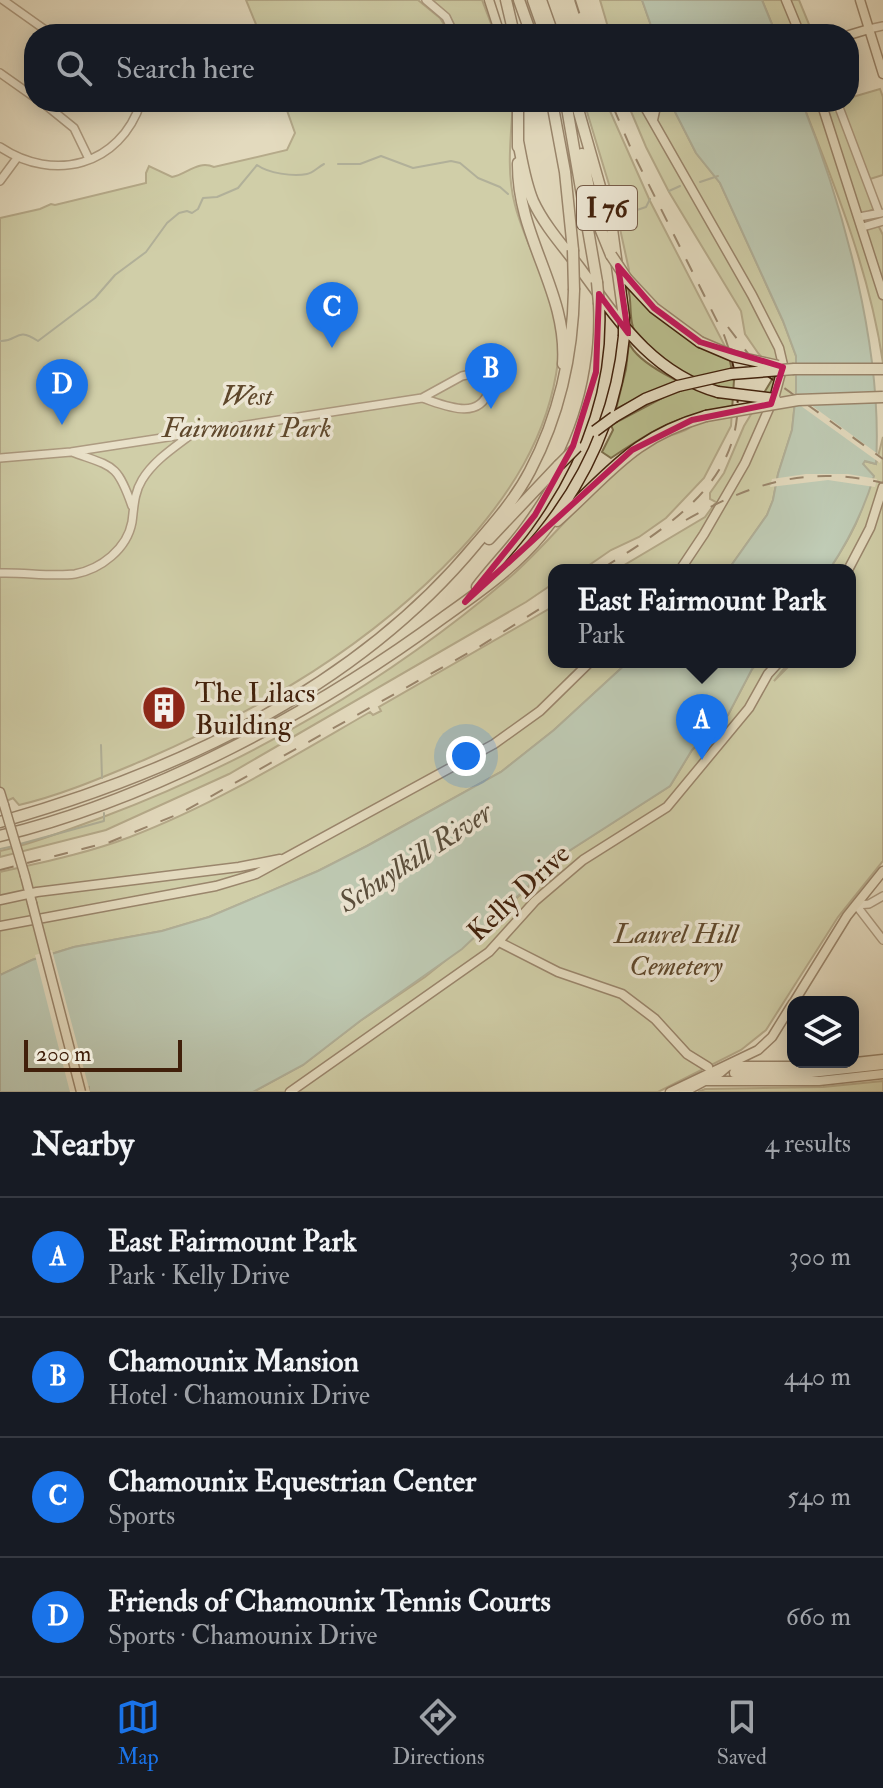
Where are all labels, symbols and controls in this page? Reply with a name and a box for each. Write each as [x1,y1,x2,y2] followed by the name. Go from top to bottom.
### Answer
[24,24,859,112] search box
[52,46,96,90] icon: search
[116,50,255,87] text: Search here
[577,186,637,230] road number: I 76
[306,282,358,348] pin: C
[465,343,517,409] pin: B
[36,359,88,425] pin: D
[160,379,332,446] park label: West Fairmount Park
[548,564,856,668] popup
[578,582,826,619] text: East Fairmount Park
[578,619,625,651] text: Park
[195,676,315,743] place label: The Lilacs Building
[140,684,188,732] building icon: The Lilacs Building
[676,694,728,760] pin: A
[446,736,486,776] your location
[330,793,501,922] water label: Schuylkill River
[460,837,578,949] street label: Kelly Drive
[613,917,740,984] park label: Laurel Hill Cemetery
[787,996,859,1068] map controls
[787,996,859,1068] button: layers
[24,1036,182,1072] scale bar
[36,1040,91,1068] text: 200 m
[32,1123,134,1166] text: Nearby
[765,1128,851,1160] text: 4 results
[108,1223,357,1260] text: East Fairmount Park
[50,1241,66,1273] text: A
[789,1241,851,1273] text: 300 m
[108,1260,290,1292] text: Park · Kelly Drive
[108,1343,359,1380] text: Chamounix Mansion
[49,1361,67,1393] text: B
[784,1361,851,1393] text: 440 m
[108,1380,370,1412] text: Hotel · Chamounix Drive
[108,1463,476,1500] text: Chamounix Equestrian Center
[48,1481,68,1513] text: C
[787,1481,851,1513] text: 540 m
[108,1500,175,1532] text: Sports
[108,1583,551,1620] text: Friends of Chamounix Tennis Courts
[47,1601,69,1633] text: D
[786,1601,851,1633] text: 660 m
[108,1620,377,1652] text: Sports · Chamounix Drive
[116,1695,160,1771] tab: Map
[392,1695,485,1771] tab: Directions
[717,1695,767,1771] tab: Saved

